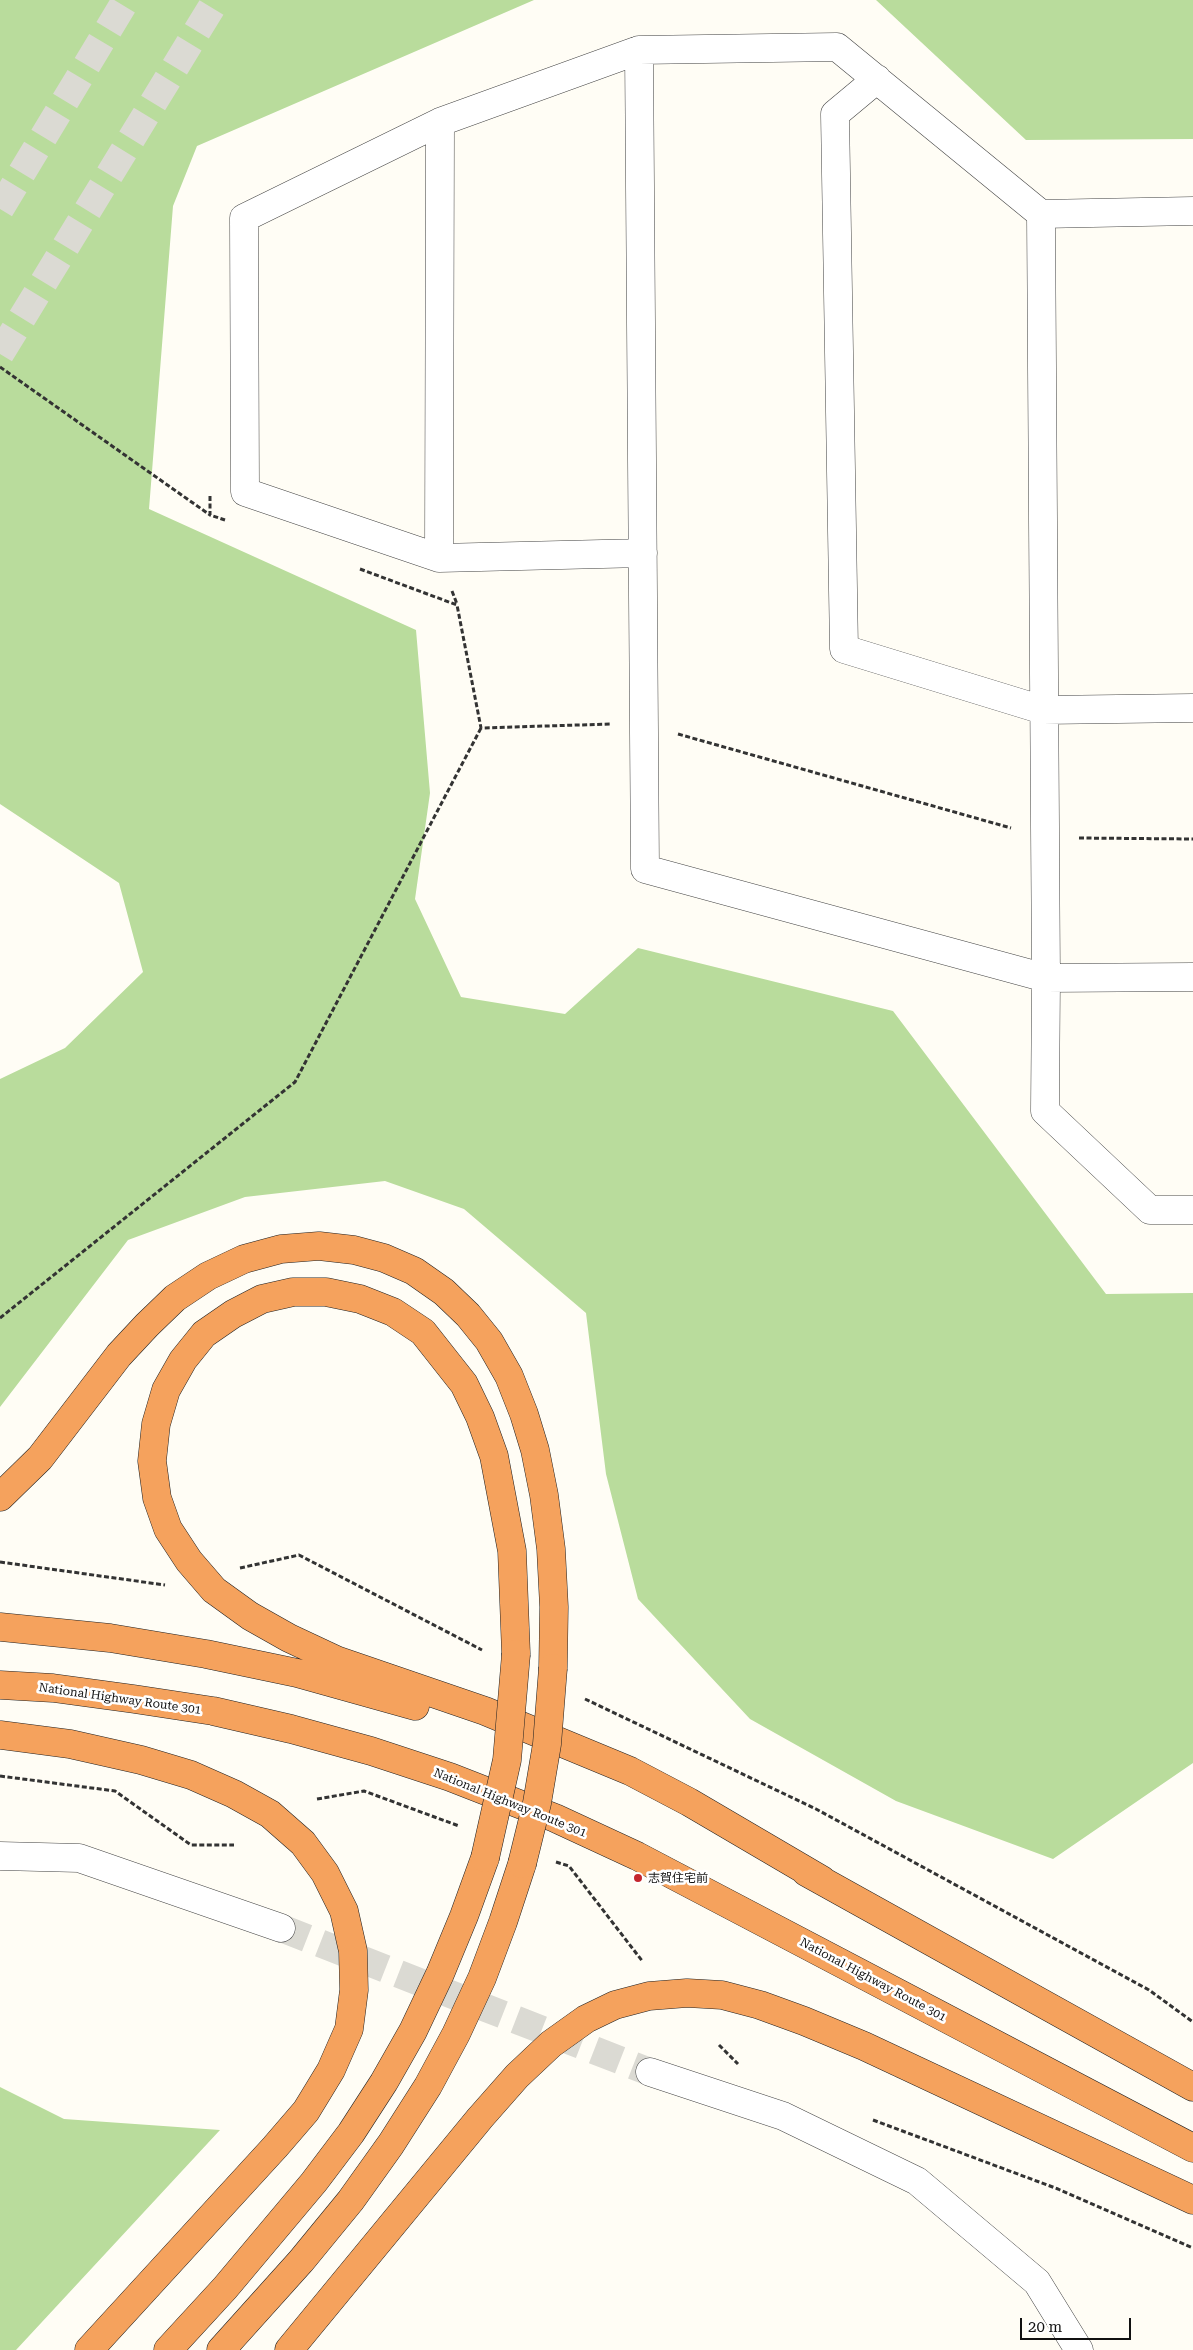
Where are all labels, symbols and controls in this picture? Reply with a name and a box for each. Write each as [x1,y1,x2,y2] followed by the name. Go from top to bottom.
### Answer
[38,1680,202,1718] street label: National Highway Route 301
[431,1766,589,1840] street label: National Highway Route 301
[648,1871,708,1885] place label: 志賀住宅前
[632,1872,644,1884] marker: 志賀住宅前
[797,1935,949,2025] street label: National Highway Route 301
[1023,2308,1134,2340] scale bar
[1028,2318,1062,2336] text: 20 m

